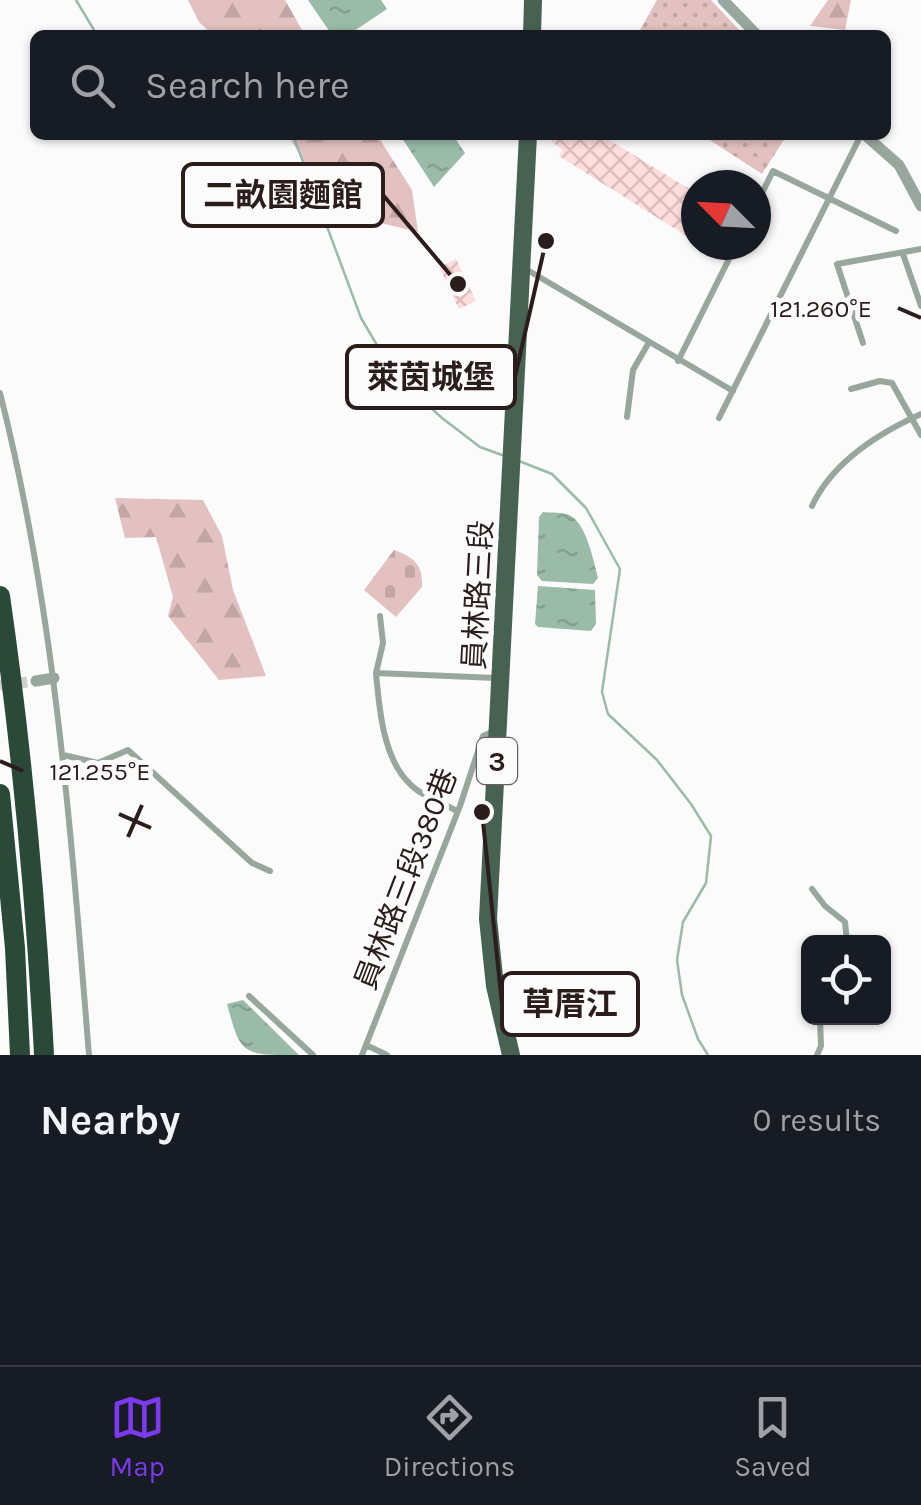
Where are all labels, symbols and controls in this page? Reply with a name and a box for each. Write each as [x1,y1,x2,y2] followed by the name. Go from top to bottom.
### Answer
[30,30,891,140] search box
[65,58,120,113] icon: search
[145,63,349,108] text: Search here
[183,164,383,226] callout: 二畝園麵館
[681,170,771,260] north arrow
[203,177,363,214] text: 二畝園麵館
[770,294,872,323] text: 121.260°E
[347,346,515,408] callout: 萊茵城堡
[367,359,495,396] text: 萊茵城堡
[456,519,500,671] street label: 員林路三段
[477,738,517,784] road number: 3
[50,757,150,786] text: 121.255°E
[347,763,465,995] street label: 員林路三段380巷
[801,935,891,1025] map controls
[801,935,891,1025] button: locate
[502,973,638,1035] callout: 草厝江
[522,986,618,1023] text: 草厝江
[40,1095,180,1145] text: Nearby
[752,1102,881,1139] text: 0 results
[109,1390,165,1483] tab: Map
[384,1390,515,1483] tab: Directions
[734,1390,812,1483] tab: Saved

